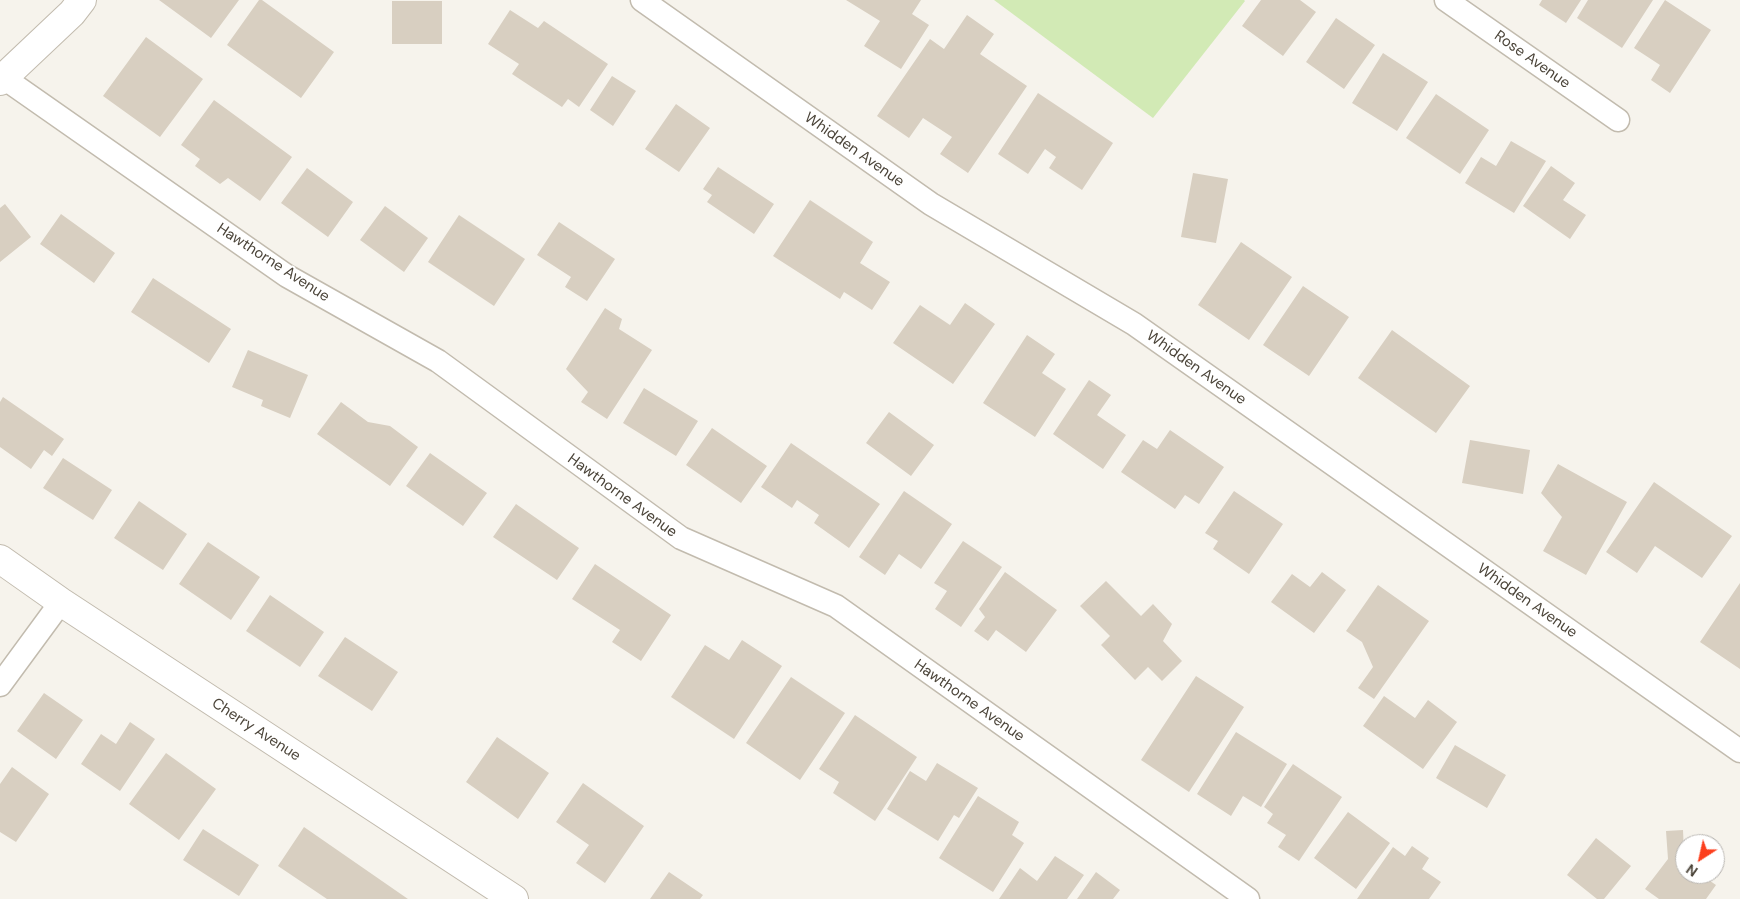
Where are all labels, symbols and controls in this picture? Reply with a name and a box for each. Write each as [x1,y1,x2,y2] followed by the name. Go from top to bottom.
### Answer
[1491,27,1573,93] street label: Rose Avenue
[801,109,907,191] street label: Whidden Avenue
[213,220,333,306] street label: Hawthorne Avenue
[1143,327,1249,409] street label: Whidden Avenue
[564,450,680,542] street label: Hawthorne Avenue
[1474,560,1580,642] street label: Whidden Avenue
[910,656,1028,746] street label: Hawthorne Avenue
[208,695,304,765] street label: Cherry Avenue
[1675,834,1725,884] north arrow
[1683,860,1701,881] text: N

